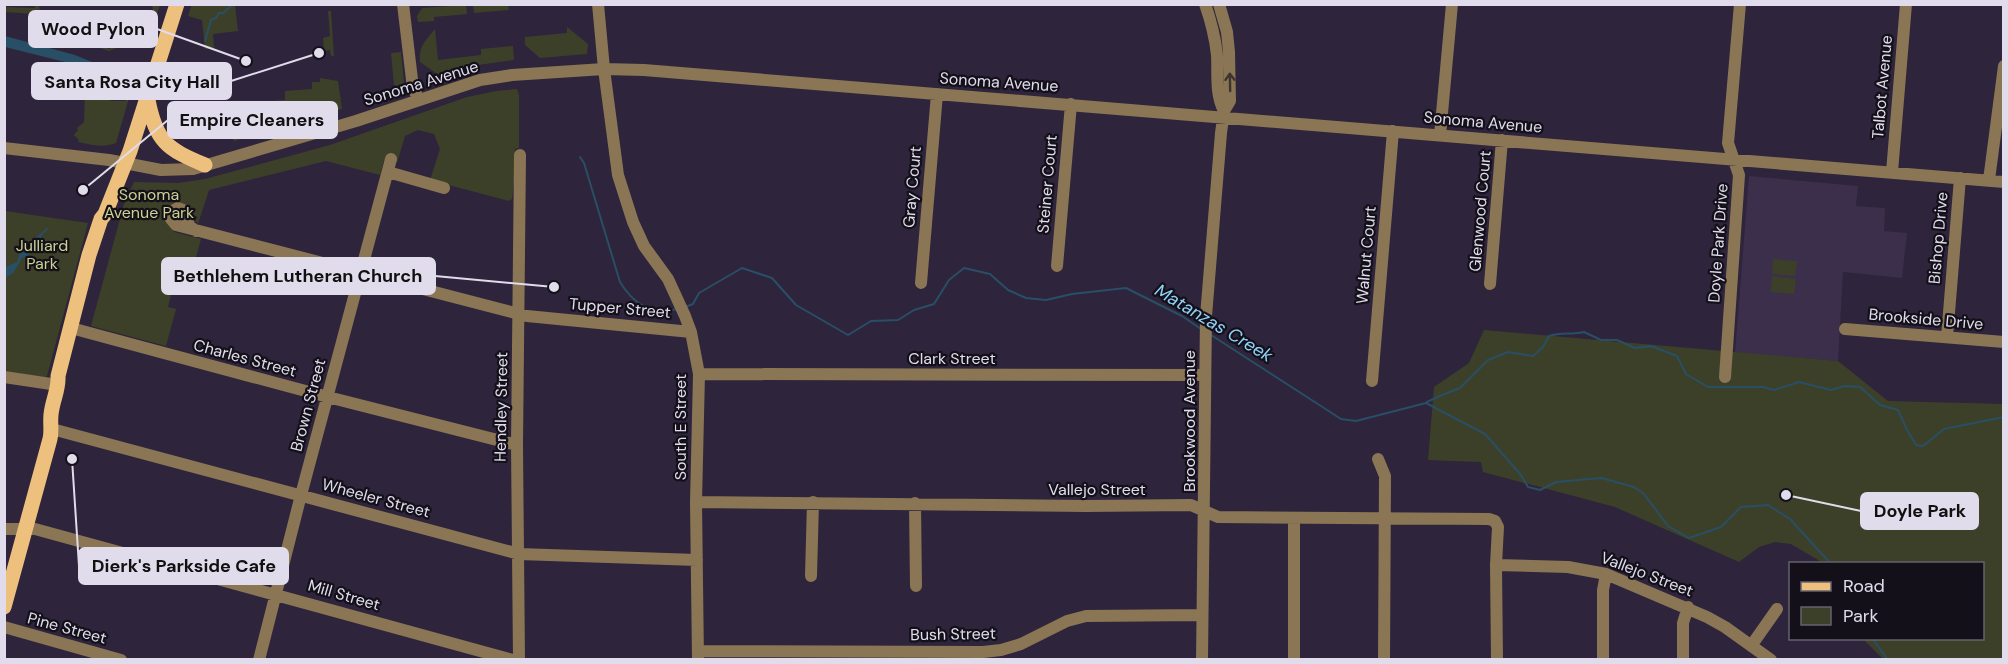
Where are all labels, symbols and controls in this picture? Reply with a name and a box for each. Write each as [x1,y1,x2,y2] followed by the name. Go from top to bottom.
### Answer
[29,11,157,47] callout: Wood Pylon
[41,17,145,41] text: Wood Pylon
[1867,34,1897,140] street label: Talbot Avenue
[361,56,481,110] street label: Sonoma Avenue
[32,63,231,99] callout: Santa Rosa City Hall
[939,67,1059,97] street label: Sonoma Avenue
[44,70,220,94] text: Santa Rosa City Hall
[1224,73,1235,93] one-way arrow
[168,102,337,138] callout: Empire Cleaners
[1423,106,1543,138] street label: Sonoma Avenue
[180,108,324,132] text: Empire Cleaners
[1032,134,1062,234] street label: Steiner Court
[898,145,926,229] street label: Gray Court
[1464,150,1496,272] street label: Glenwood Court
[1703,183,1733,303] street label: Doyle Park Drive
[104,184,194,223] park label: Sonoma Avenue Park
[1924,191,1952,285] street label: Bishop Drive
[1351,205,1381,305] street label: Walnut Court
[16,235,68,274] park label: Julliard Park
[162,258,435,294] callout: Bethlehem Lutheran Church
[174,264,422,288] text: Bethlehem Lutheran Church
[1150,278,1278,368] water label: Matanzas Creek
[568,293,672,323] street label: Tupper Street
[1868,304,1984,334] street label: Brookside Drive
[191,334,299,382] street label: Charles Street
[908,348,996,369] street label: Clark Street
[1179,350,1200,492] street label: Brookwood Avenue
[490,352,512,462] street label: Hendley Street
[286,356,330,454] street label: Brown Street
[670,374,691,480] street label: South E Street
[320,473,432,523] street label: Wheeler Street
[1048,479,1146,500] street label: Vallejo Street
[1861,493,1978,529] callout: Doyle Park
[1874,499,1967,523] text: Doyle Park
[1598,547,1696,601] street label: Vallejo Street
[79,548,288,584] callout: Dierk's Parkside Cafe
[92,554,276,578] text: Dierk's Parkside Cafe
[1789,562,1984,640] legend
[1843,574,1885,598] text: Road
[306,575,382,615] street label: Mill Street
[1843,604,1879,628] text: Park
[25,607,109,649] street label: Pine Street
[910,623,996,645] street label: Bush Street

